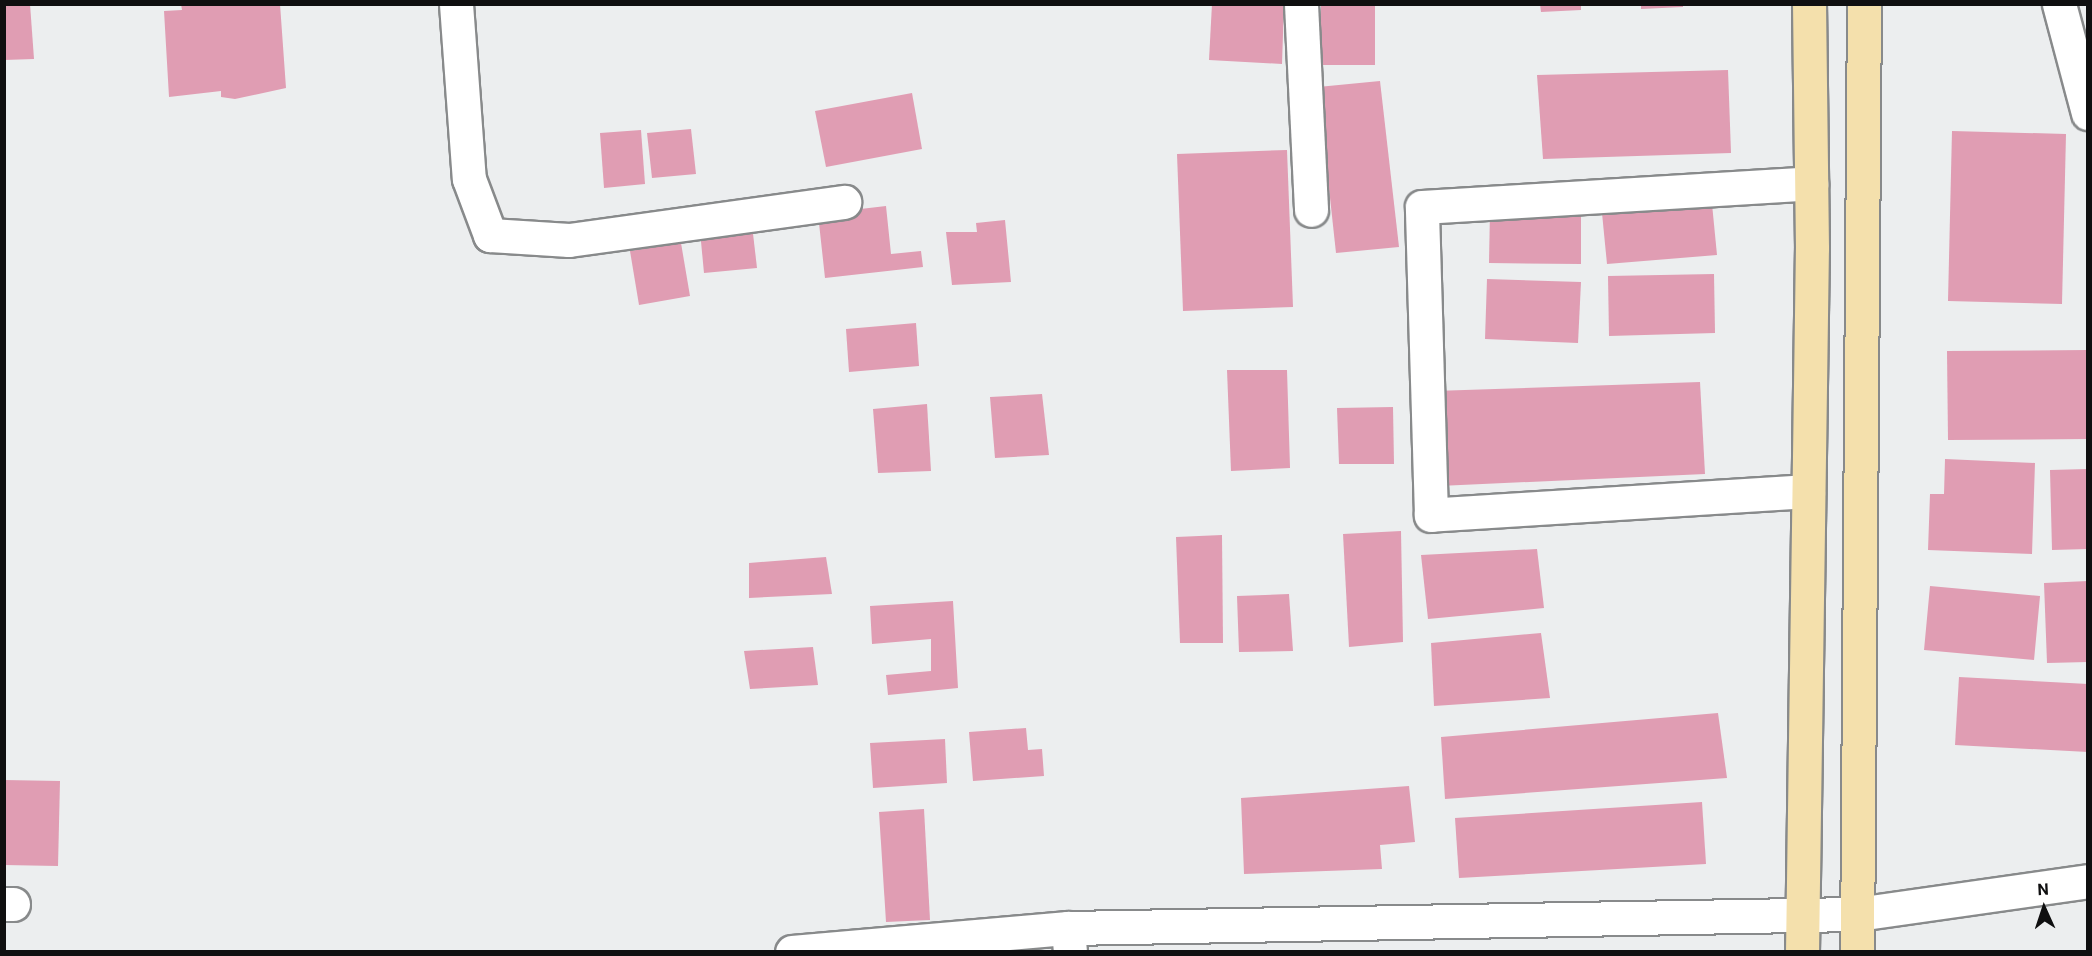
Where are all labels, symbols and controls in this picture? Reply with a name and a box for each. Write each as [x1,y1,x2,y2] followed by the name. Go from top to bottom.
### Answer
[2014,878,2074,938] north arrow
[2037,880,2049,899] text: N

